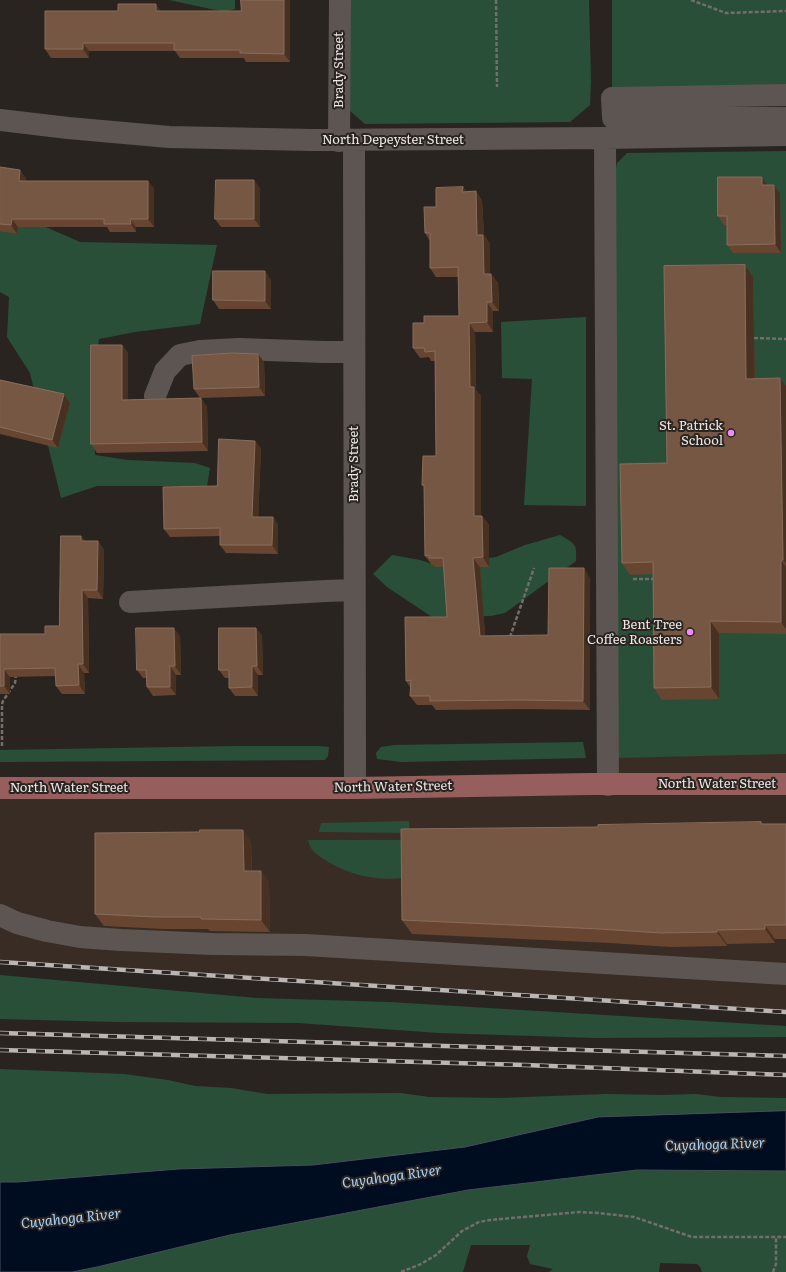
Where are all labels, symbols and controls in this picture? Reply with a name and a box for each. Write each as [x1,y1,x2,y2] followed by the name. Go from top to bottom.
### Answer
[331,32,347,108] street label: Brady Street
[322,132,464,148] street label: North Depeyster Street
[659,418,723,449] place label: St. Patrick School
[346,426,362,502] street label: Brady Street
[726,428,736,438] marker: St. Patrick School
[587,617,682,648] place label: Bent Tree Coffee Roasters
[685,627,695,637] marker: Bent Tree Coffee Roasters
[658,776,776,792] street label: North Water Street
[334,778,452,796] street label: North Water Street
[10,780,128,796] street label: North Water Street
[665,1135,765,1155] water label: Cuyahoga River
[341,1162,443,1192] water label: Cuyahoga River
[20,1205,122,1233] water label: Cuyahoga River

